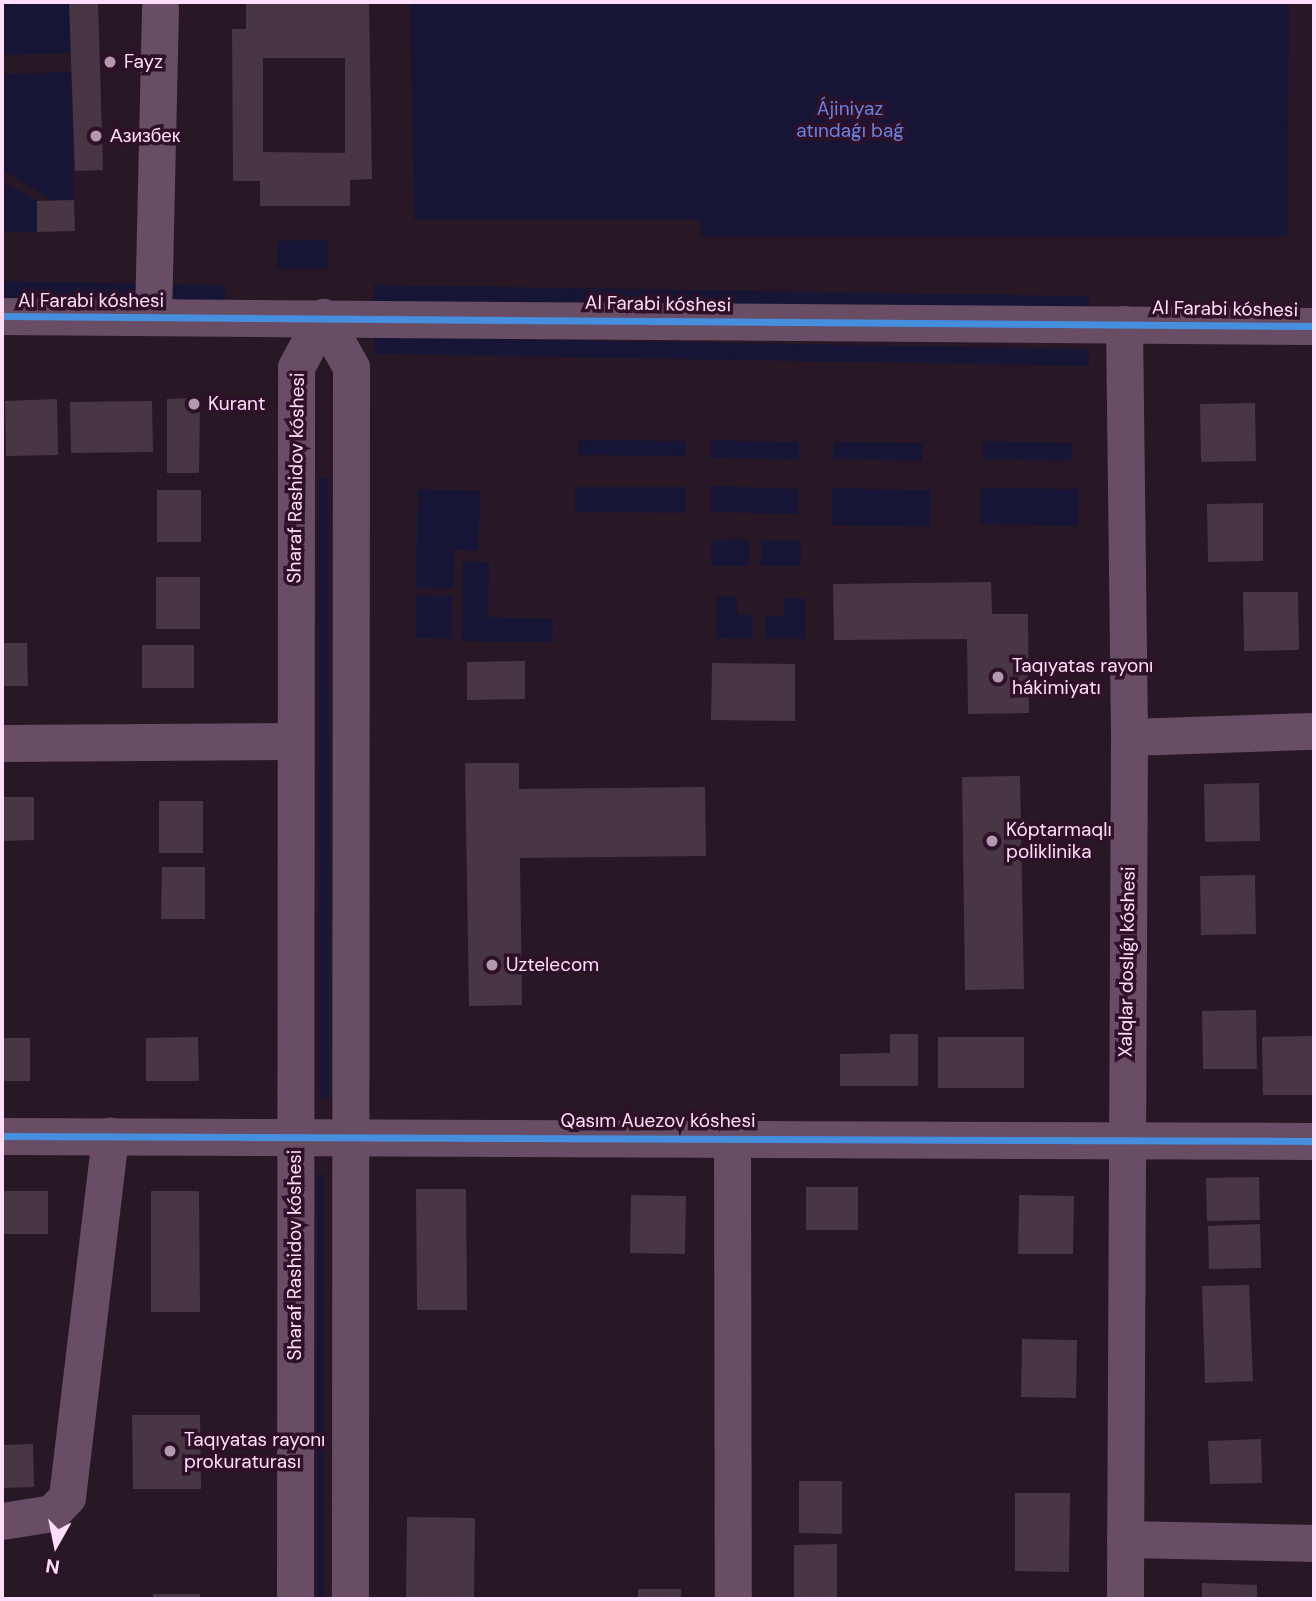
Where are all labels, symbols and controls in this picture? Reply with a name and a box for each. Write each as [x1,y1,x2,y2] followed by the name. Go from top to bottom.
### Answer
[124,51,163,73] place label: Fayz
[102,54,118,70] marker: Fayz
[796,98,904,142] park label: Ájiniyaz atındaǵı baǵ
[110,125,180,147] place label: Азизбек
[88,128,104,144] marker: Азизбек
[18,290,164,312] street label: Al Farabi kóshesi
[585,291,731,317] street label: Al Farabi kóshesi
[1152,296,1298,322] street label: Al Farabi kóshesi
[283,372,309,584] street label: Sharaf Rashidov kóshesi
[208,393,265,415] place label: Kurant
[186,396,202,412] marker: Kurant
[1012,655,1153,699] place label: Taqıyatas rayonı hákimiyatı
[990,669,1006,685] marker: Taqıyatas rayonı hákimiyatı
[1006,819,1112,863] place label: Kóptarmaqlı poliklinika
[984,833,1000,849] marker: Kóptarmaqlı poliklinika
[1114,866,1140,1058] street label: Xalqlar doslıǵı kóshesi
[506,954,599,976] place label: Uztelecom
[484,957,500,973] marker: Uztelecom
[561,1110,755,1132] street label: Qasım Auezov kóshesi
[284,1150,306,1360] street label: Sharaf Rashidov kóshesi
[184,1429,325,1473] place label: Taqıyatas rayonı prokuraturası
[162,1443,178,1459] marker: Taqıyatas rayonı prokuraturası
[21,1510,91,1580] north arrow
[44,1553,61,1580] text: N

